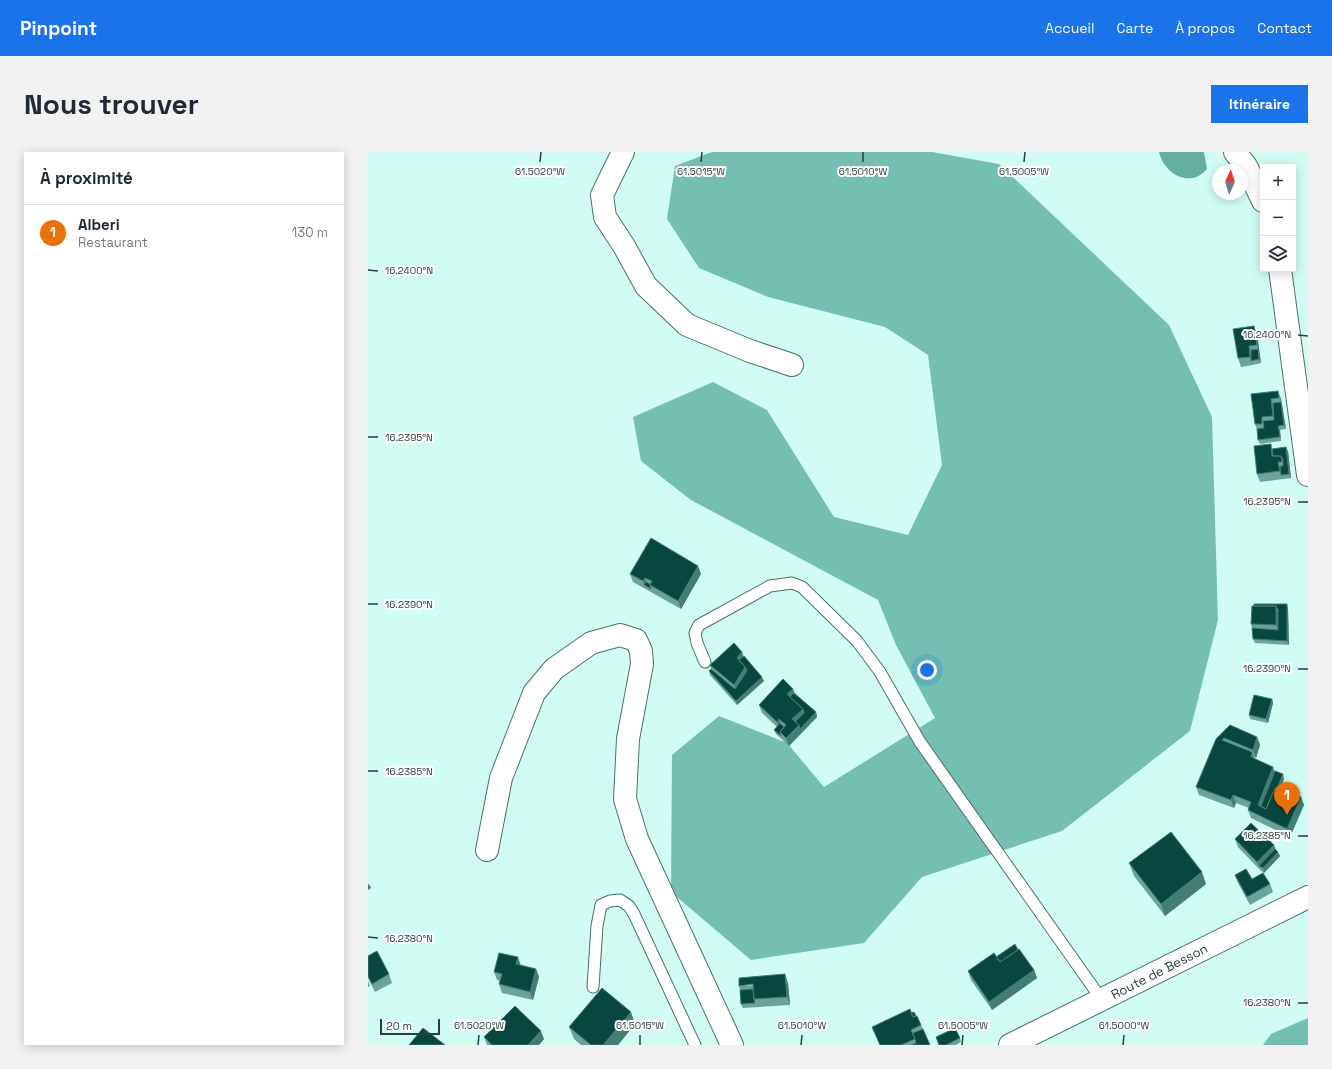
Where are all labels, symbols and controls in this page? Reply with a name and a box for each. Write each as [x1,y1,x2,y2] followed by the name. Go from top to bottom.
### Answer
[20,16,97,41] text: Pinpoint
[1045,19,1094,37] text: Accueil
[1116,19,1153,37] text: Carte
[1175,19,1235,37] text: À propos
[1257,19,1312,37] text: Contact
[1211,85,1308,123] button: Itinéraire
[24,86,199,122] text: Nous trouver
[1212,164,1248,200] north arrow
[1260,164,1296,272] map controls
[1260,164,1296,200] button: +
[515,165,565,178] text: 61.5020°W
[677,165,725,178] text: 61.5015°W
[839,165,887,178] text: 61.5010°W
[999,165,1049,178] text: 61.5005°W
[40,167,133,189] text: À proximité
[1260,200,1296,236] button: −
[78,215,120,234] text: Alberi
[50,224,56,241] text: 1
[292,224,328,241] text: 130 m
[78,234,148,251] text: Restaurant
[1260,236,1296,272] button: layers
[385,264,433,277] text: 16.2400°N
[1243,328,1291,341] text: 16.2400°N
[385,431,433,444] text: 16.2395°N
[1243,495,1291,508] text: 16.2395°N
[385,598,433,611] text: 16.2390°N
[917,660,937,680] your location
[1243,662,1291,675] text: 16.2390°N
[385,765,433,778] text: 16.2385°N
[1274,782,1300,815] pin: 1
[1243,829,1291,842] text: 16.2385°N
[385,932,433,945] text: 16.2380°N
[1108,940,1210,1003] street label: Route de Besson
[1243,996,1291,1009] text: 16.2380°N
[380,1017,440,1036] scale bar
[386,1019,412,1033] text: 20 m
[454,1019,504,1032] text: 61.5020°W
[616,1019,664,1032] text: 61.5015°W
[778,1019,826,1032] text: 61.5010°W
[938,1019,988,1032] text: 61.5005°W
[1099,1019,1150,1032] text: 61.5000°W

